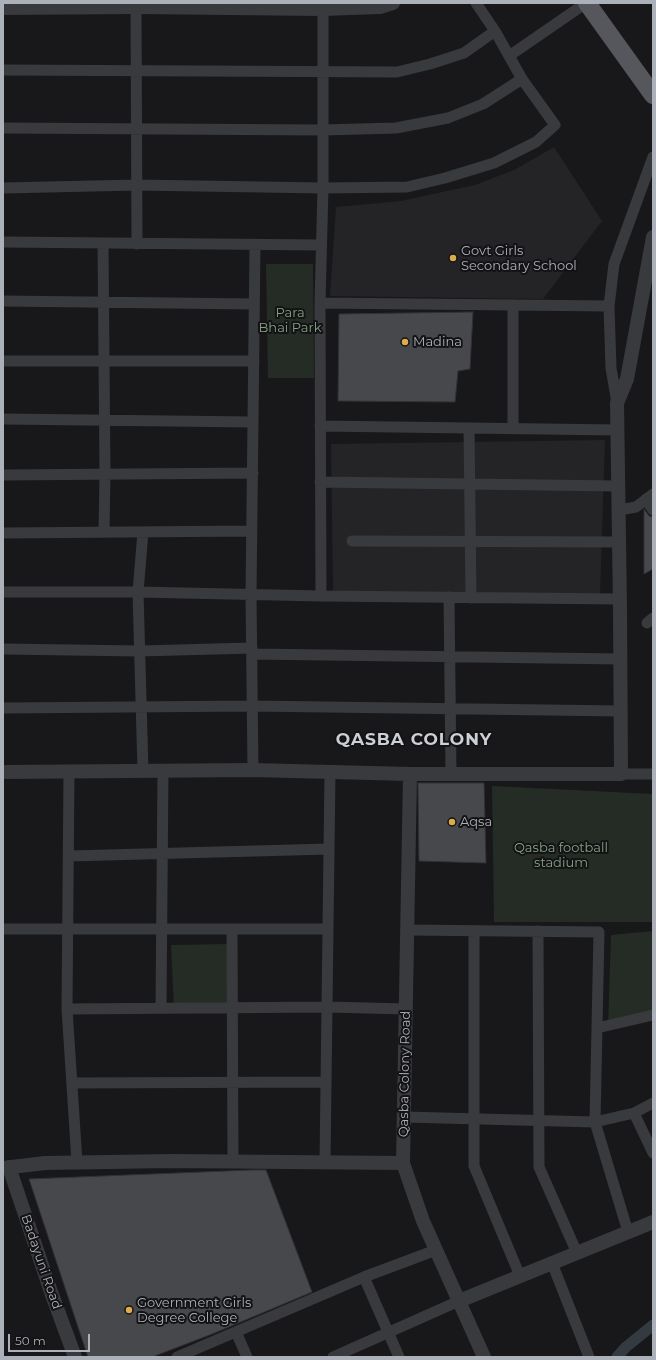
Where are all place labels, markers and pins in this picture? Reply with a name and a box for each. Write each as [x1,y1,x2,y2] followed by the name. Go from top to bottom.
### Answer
[461,243,577,274] place label: Govt Girls Secondary School
[448,253,458,263] marker: Govt Girls Secondary School
[413,334,462,350] place label: Madina
[400,337,410,347] marker: Madina
[460,814,492,830] place label: Aqsa
[447,817,457,827] marker: Aqsa
[137,1295,251,1326] place label: Government Girls Degree College
[124,1305,134,1315] marker: Government Girls Degree College

